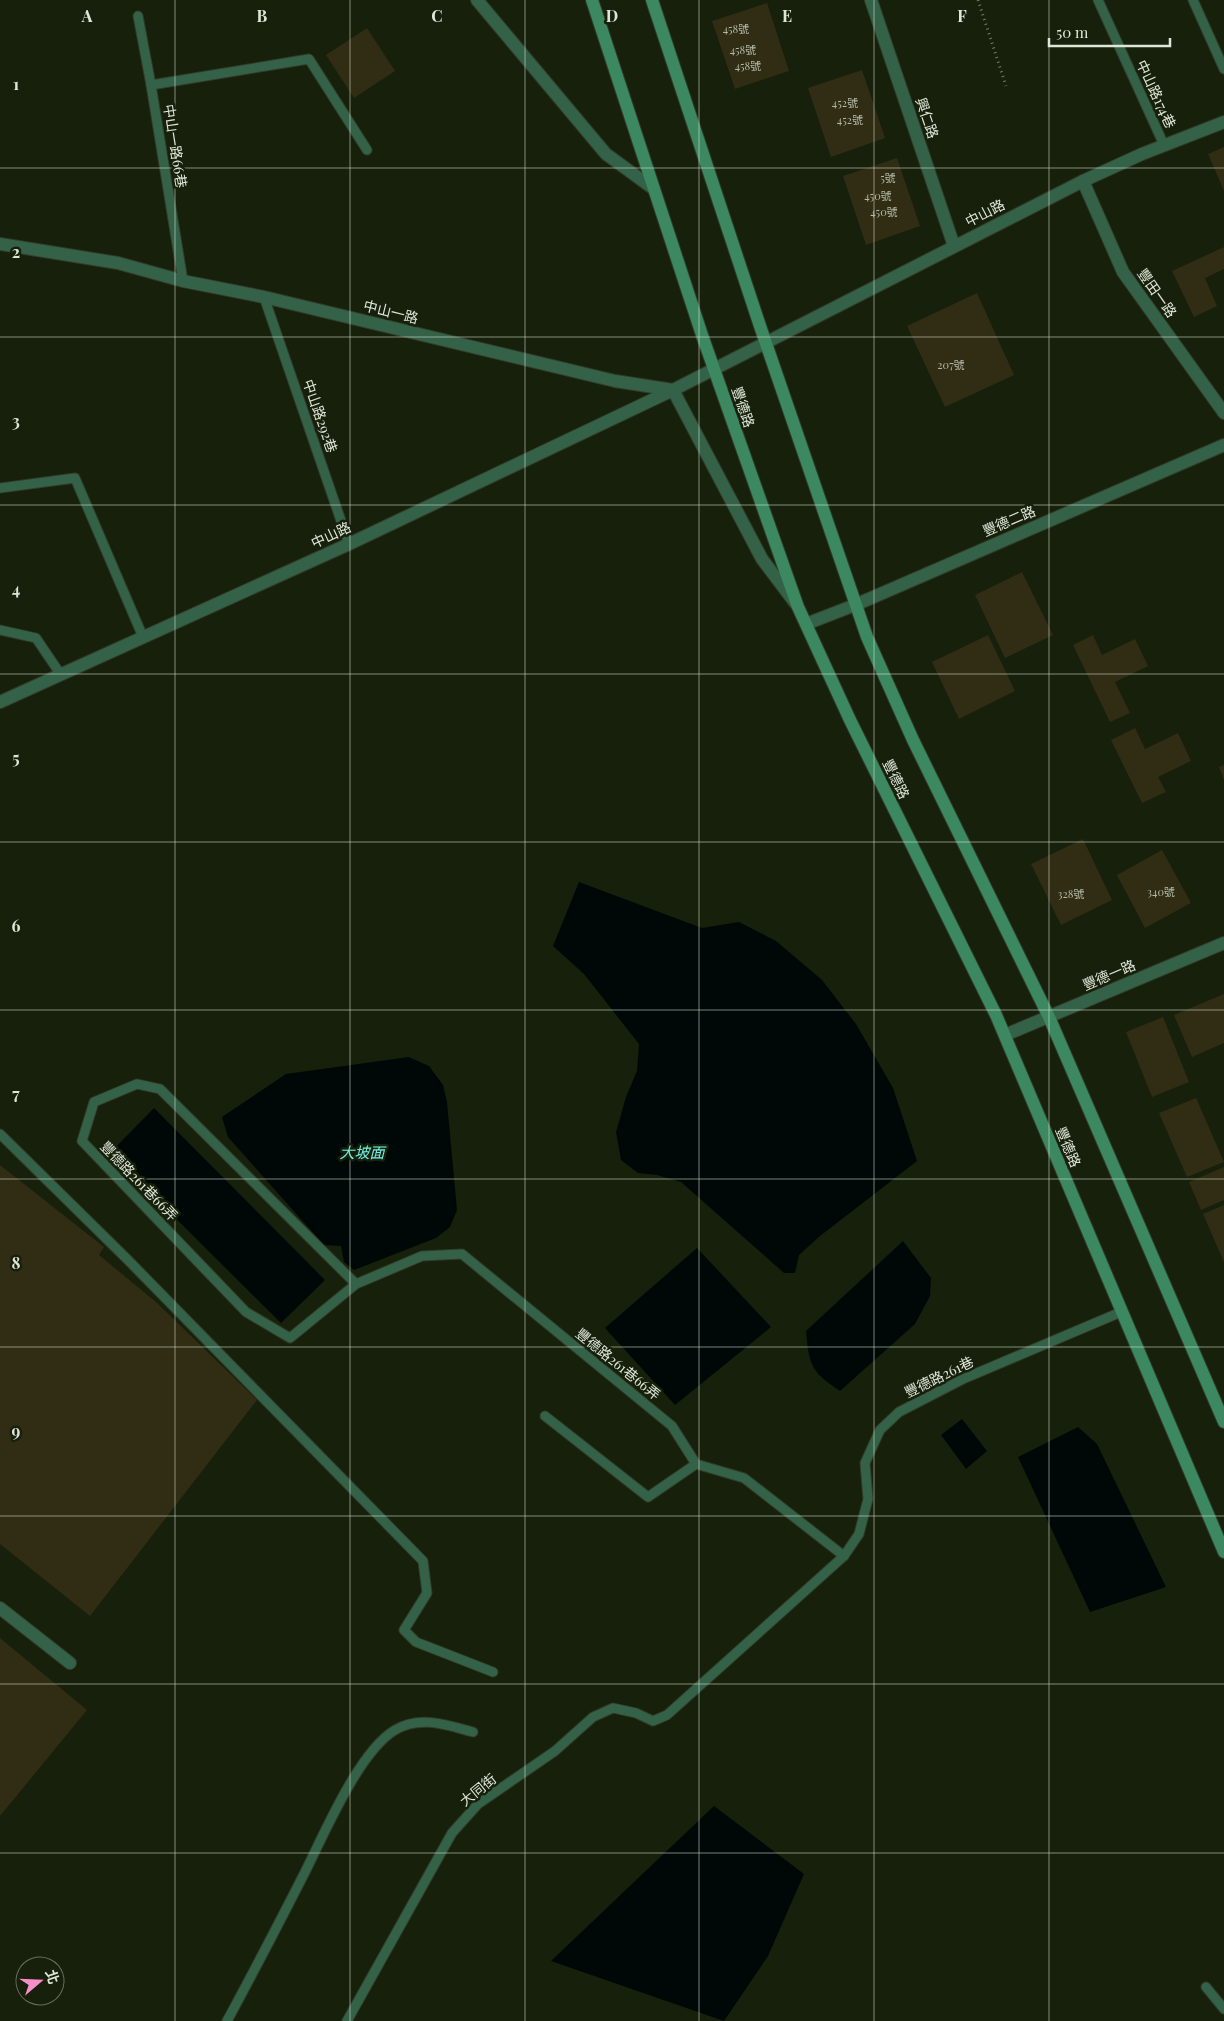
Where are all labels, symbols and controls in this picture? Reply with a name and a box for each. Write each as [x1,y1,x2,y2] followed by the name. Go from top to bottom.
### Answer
[81,5,93,26] text: A
[257,5,268,26] text: B
[431,5,443,26] text: C
[606,5,618,26] text: D
[782,5,792,26] text: E
[957,5,967,26] text: F
[1049,15,1170,47] scale bar
[723,21,749,36] house number: 458號
[1056,22,1089,42] text: 50 m
[730,42,756,57] house number: 458號
[1132,57,1181,131] street label: 中山路174巷
[735,58,761,73] house number: 458號
[13,73,19,94] text: 1
[832,95,858,110] house number: 452號
[912,95,943,141] street label: 興仁路
[160,103,191,189] street label: 中山一路66巷
[837,112,863,127] house number: 452號
[880,170,896,185] house number: 5號
[864,188,892,203] house number: 450號
[962,195,1008,231] street label: 中山路
[870,204,898,219] house number: 450號
[12,241,20,262] text: 2
[1134,264,1181,321] street label: 豐田一路
[362,296,421,328] street label: 中山一路
[937,357,965,372] house number: 207號
[299,377,342,455] street label: 中山路292巷
[728,384,759,430] street label: 豐德路
[12,410,20,431] text: 3
[979,501,1038,540] street label: 豐德二路
[308,517,354,552] street label: 中山路
[12,578,20,599] text: 4
[12,747,20,768] text: 5
[879,756,914,802] street label: 豐德路
[1147,884,1175,899] house number: 340號
[1058,886,1084,901] house number: 328號
[12,915,21,936] text: 6
[1079,955,1138,994] street label: 豐德一路
[12,1083,20,1104] text: 7
[1052,1124,1085,1170] street label: 豐德路
[97,1137,182,1225] street label: 豐德路261巷66弄
[339,1142,387,1162] water label: 大坡面
[12,1252,21,1273] text: 8
[572,1324,665,1404] street label: 豐德路261巷66弄
[901,1352,977,1402] street label: 豐德路261巷
[12,1420,21,1441] text: 9
[455,1769,500,1810] street label: 大同街
[15,1956,65,2006] north arrow
[42,1967,64,1986] text: 北

